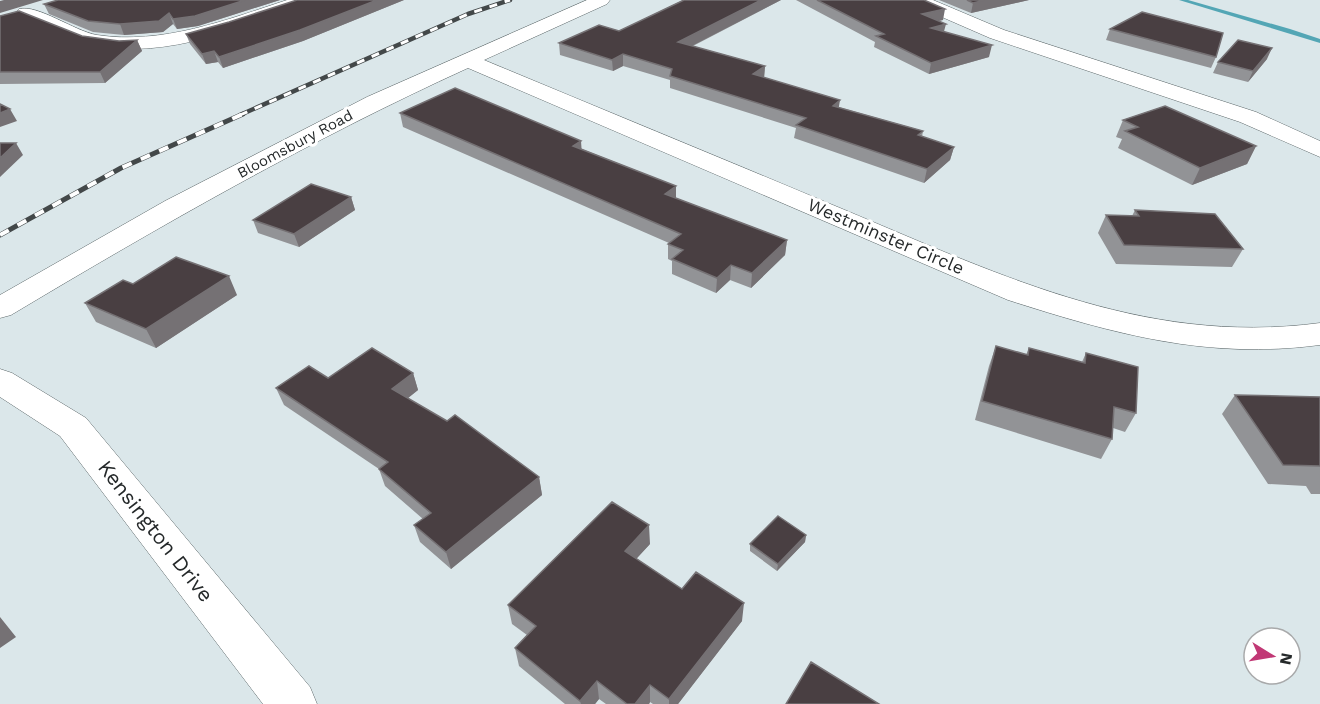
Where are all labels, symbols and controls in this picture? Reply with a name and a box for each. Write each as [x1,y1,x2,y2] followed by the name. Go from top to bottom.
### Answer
[234,106,356,182] street label: Bloomsbury Road
[805,194,967,278] street label: Westminster Circle
[93,455,219,607] street label: Kensington Drive
[1242,626,1302,686] north arrow
[1276,651,1297,666] text: N

